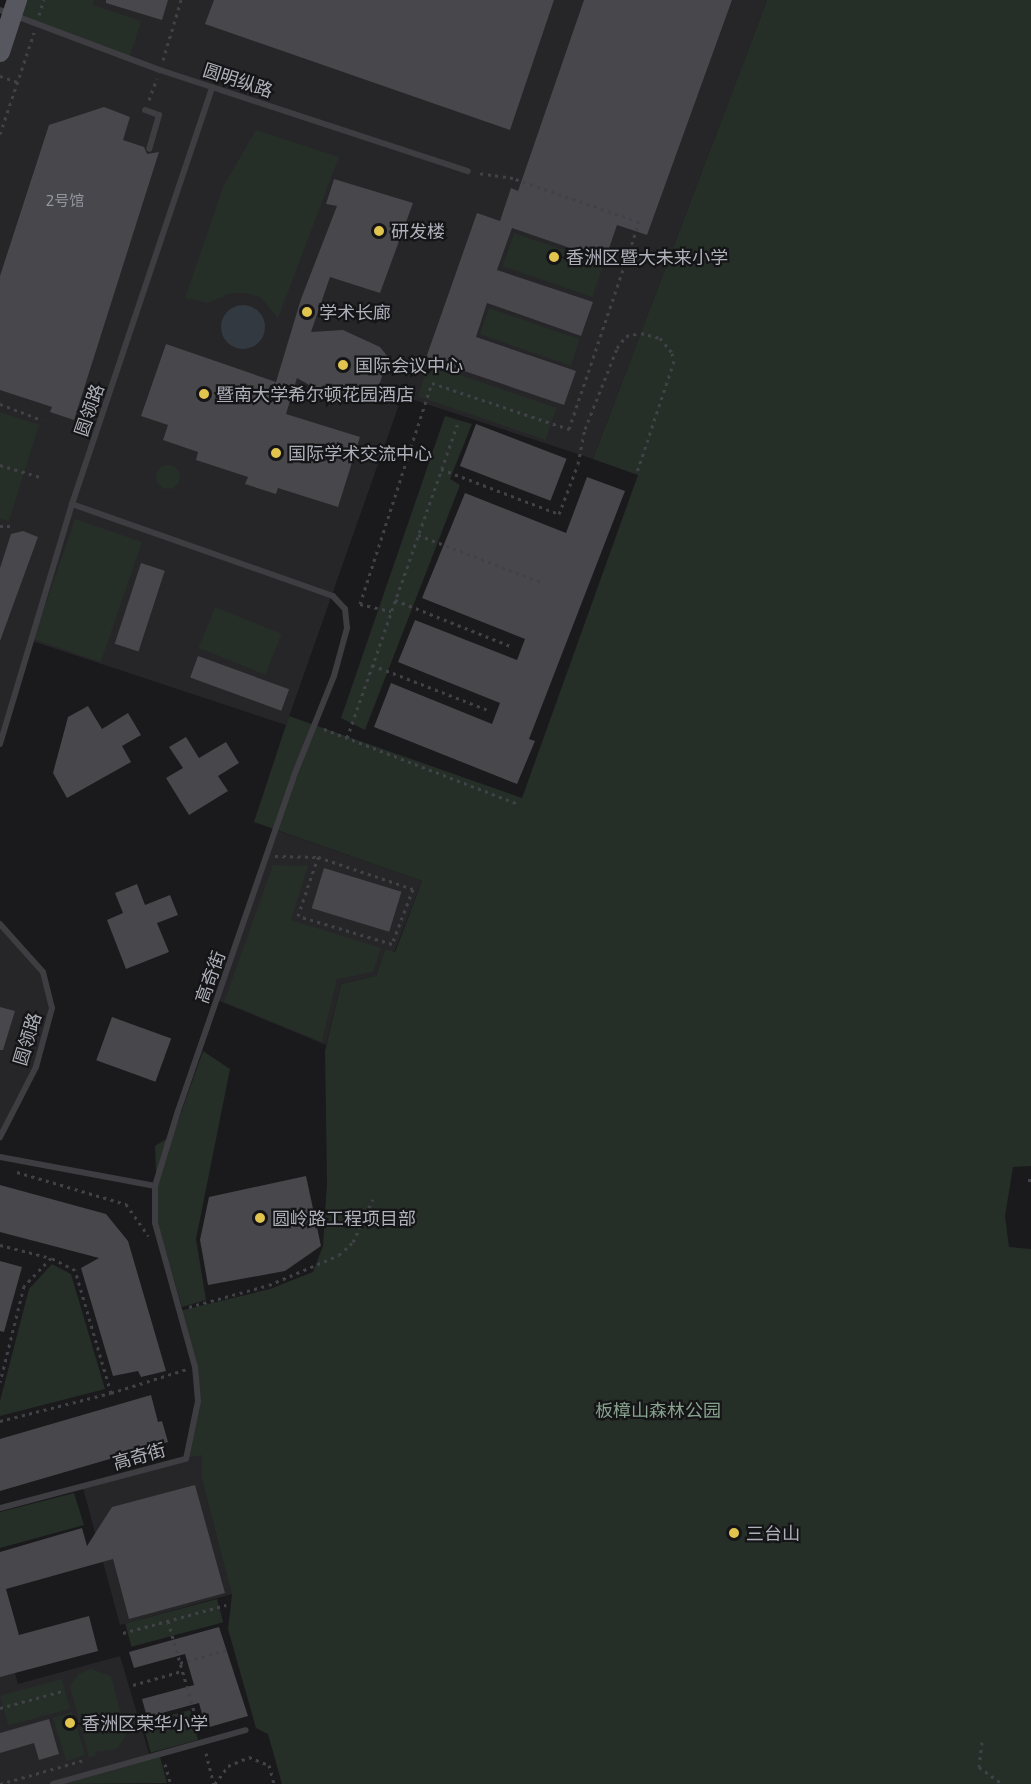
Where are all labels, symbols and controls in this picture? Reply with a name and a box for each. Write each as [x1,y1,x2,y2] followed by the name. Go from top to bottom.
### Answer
[200,59,276,101] street label: 圆明纵路
[46,192,84,210] house number: 2号馆
[391,220,445,242] place label: 研发楼
[372,224,386,238] marker: 研发楼
[566,246,728,268] place label: 香洲区暨大未来小学
[547,250,561,264] marker: 香洲区暨大未来小学
[319,301,391,323] place label: 学术长廊
[300,305,314,319] marker: 学术长廊
[355,354,463,376] place label: 国际会议中心
[336,358,350,372] marker: 国际会议中心
[70,381,108,439] street label: 圆领路
[216,383,414,405] place label: 暨南大学希尔顿花园酒店
[197,387,211,401] marker: 暨南大学希尔顿花园酒店
[288,442,432,464] place label: 国际学术交流中心
[269,446,283,460] marker: 国际学术交流中心
[191,948,229,1006] street label: 高奇街
[9,1010,45,1068] street label: 圆领路
[272,1207,416,1229] place label: 圆岭路工程项目部
[253,1211,267,1225] marker: 圆岭路工程项目部
[595,1399,721,1421] park label: 板樟山森林公园
[110,1438,168,1474] street label: 高奇街
[746,1522,800,1544] place label: 三台山
[727,1526,741,1540] marker: 三台山
[82,1712,208,1734] place label: 香洲区荣华小学
[63,1716,77,1730] marker: 香洲区荣华小学

